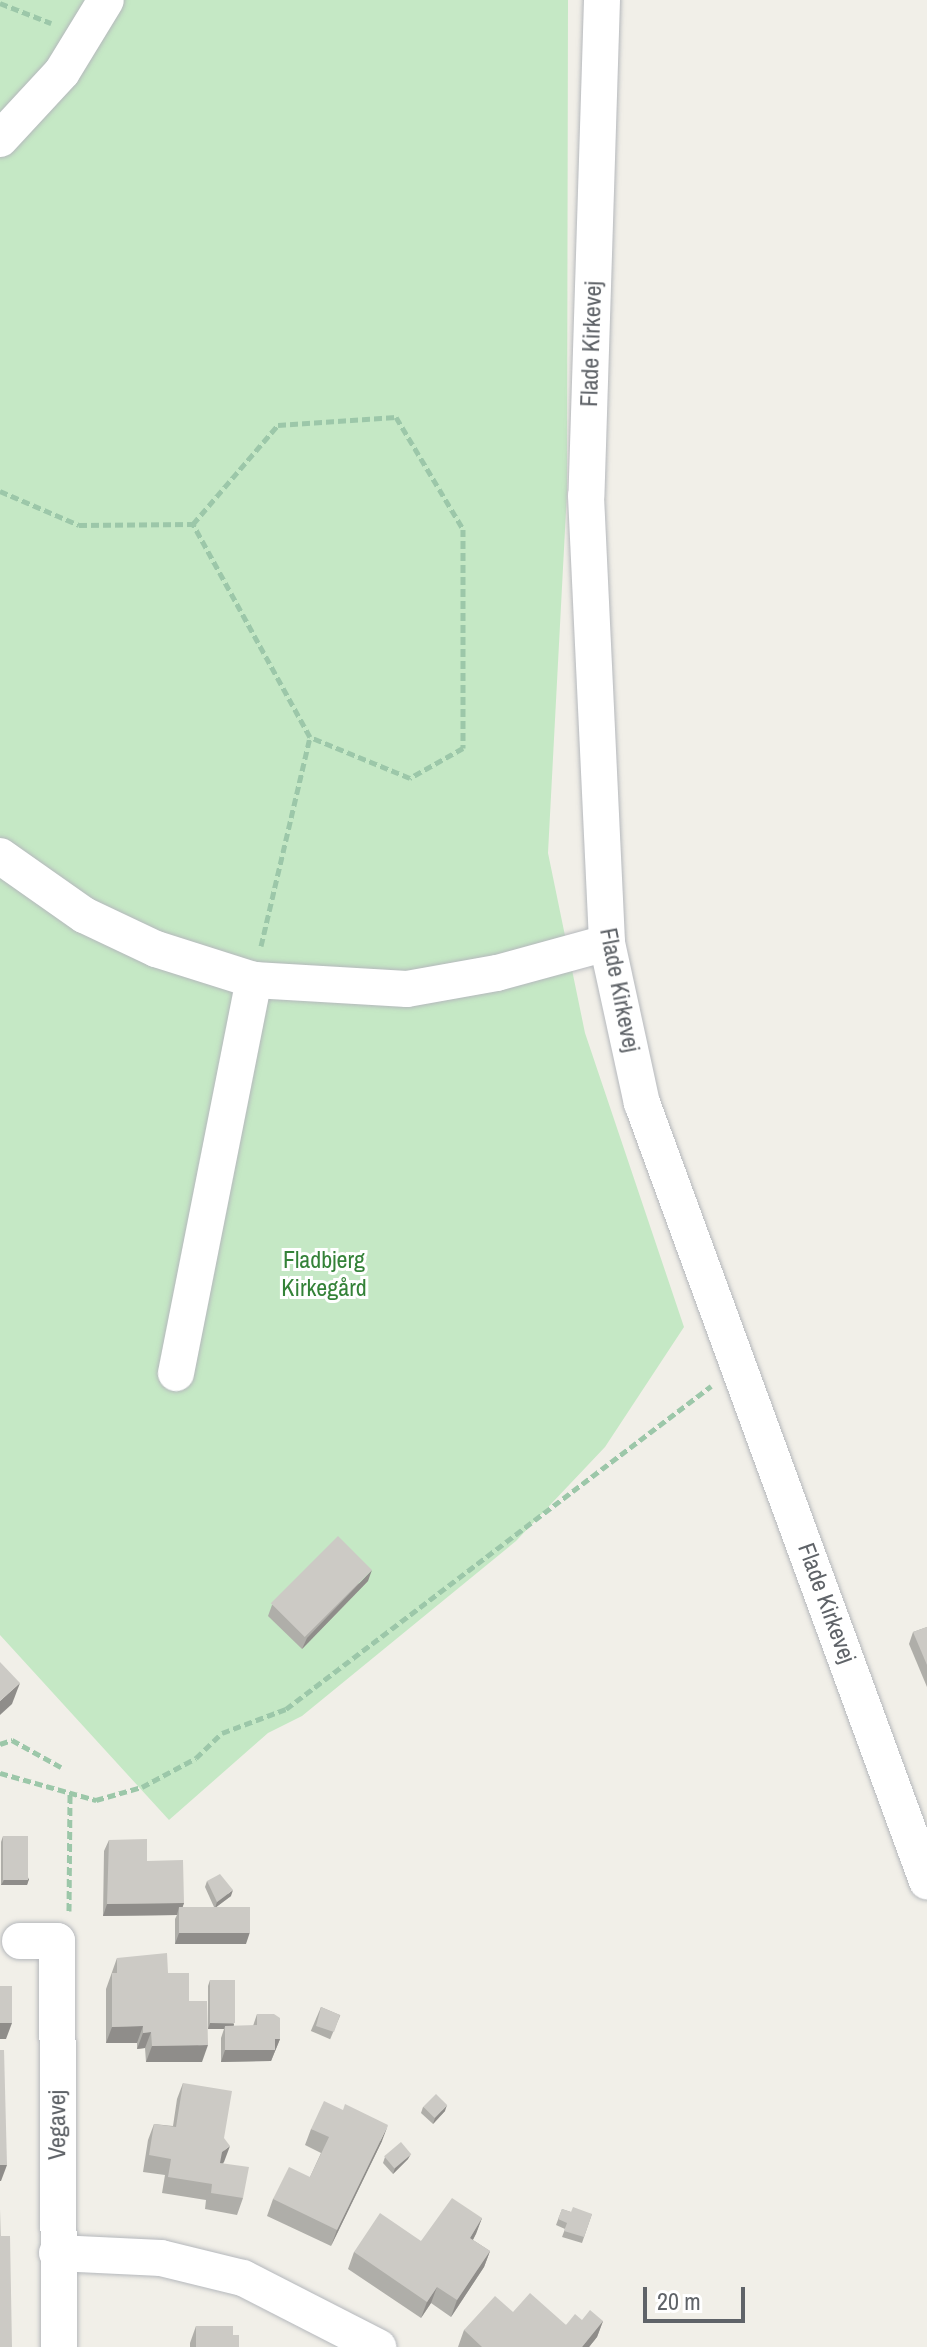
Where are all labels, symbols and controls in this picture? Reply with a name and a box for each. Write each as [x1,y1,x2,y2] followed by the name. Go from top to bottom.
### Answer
[574,281,608,407] street label: Flade Kirkevej
[594,926,646,1054] street label: Flade Kirkevej
[281,1246,367,1302] park label: Fladbjerg Kirkegård
[792,1539,862,1667] street label: Flade Kirkevej
[43,2090,71,2160] street label: Vegavej
[647,2271,749,2321] scale bar
[657,2285,701,2317] text: 20 m

